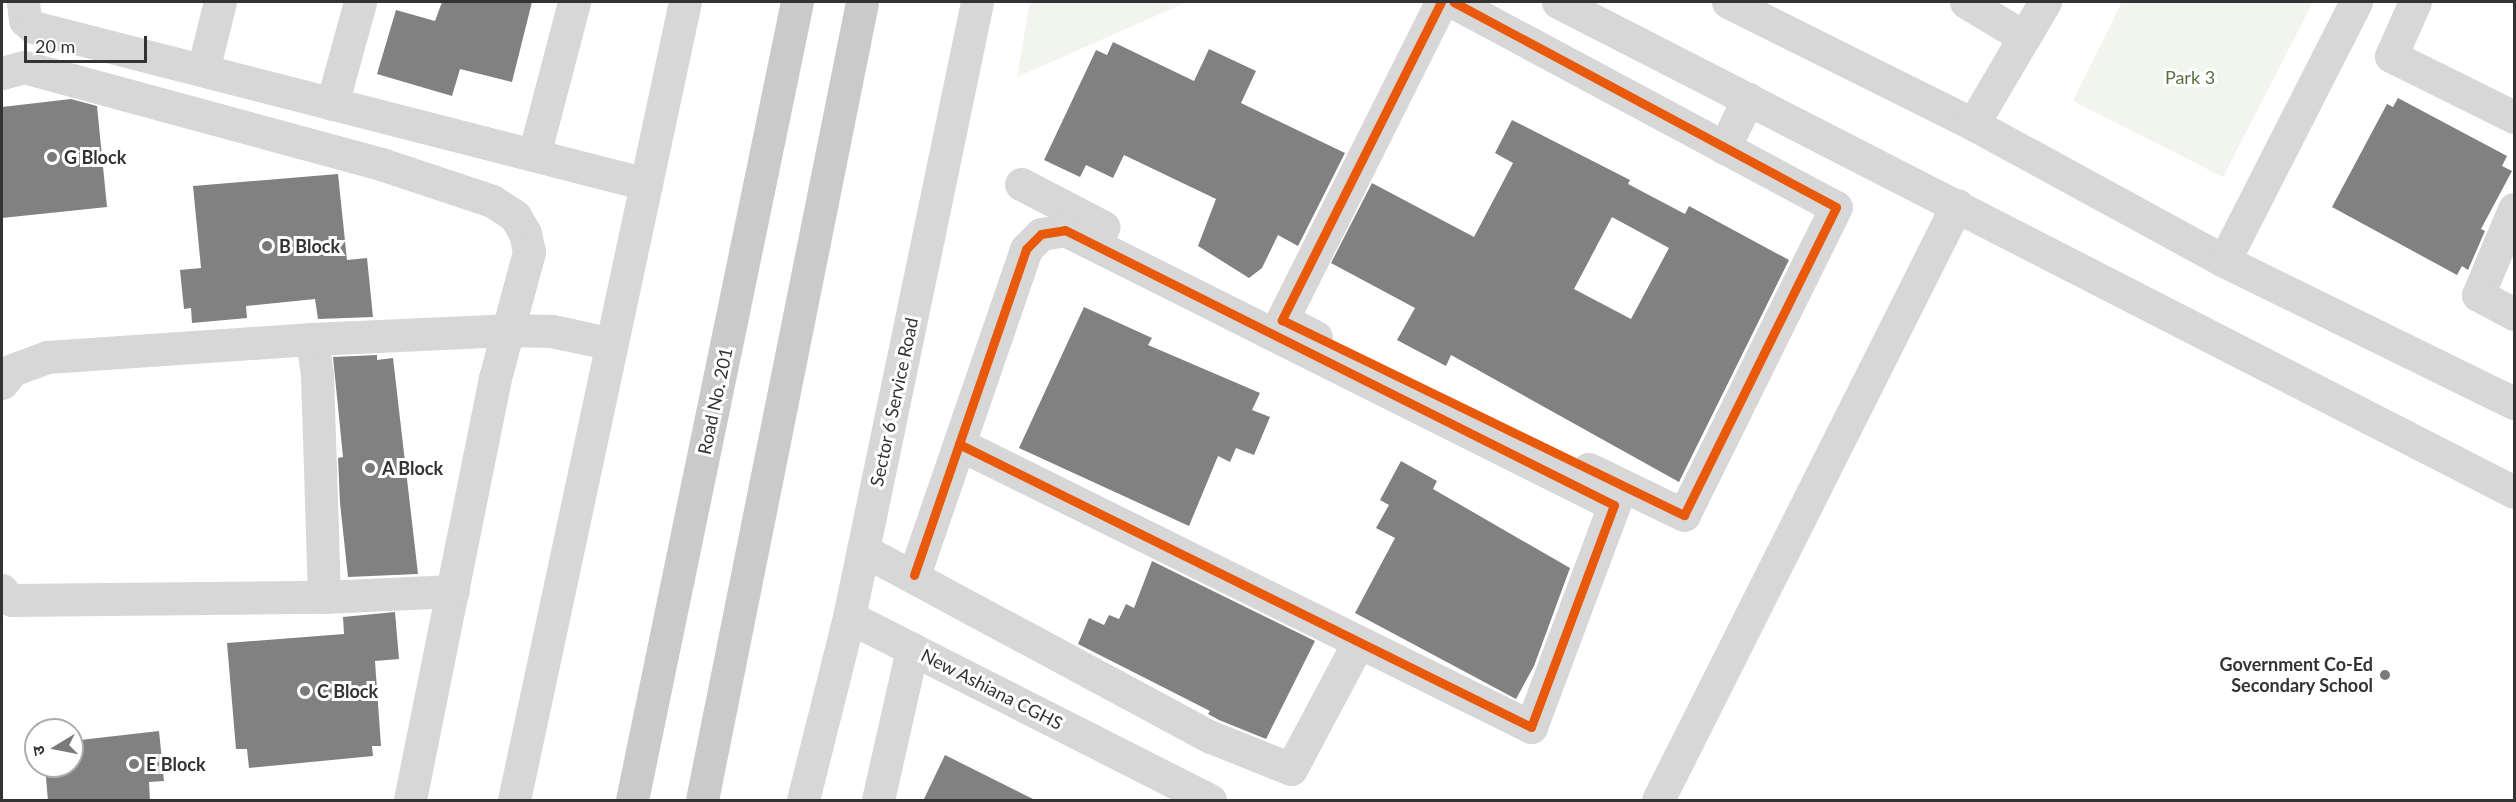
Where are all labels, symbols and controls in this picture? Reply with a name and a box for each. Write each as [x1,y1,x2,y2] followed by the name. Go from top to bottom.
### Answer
[27,24,150,62] scale bar
[35,35,75,57] text: 20 m
[2165,66,2215,88] park label: Park 3
[64,146,126,168] place label: G Block
[45,150,59,164] marker: G Block
[279,235,340,257] place label: B Block
[260,239,274,253] marker: B Block
[866,315,922,489] street label: Sector 6 Service Road
[693,346,737,456] street label: Road No. 201
[382,457,444,479] place label: A Block
[363,461,377,475] marker: A Block
[917,644,1067,734] street label: New Ashiana CGHS
[2219,654,2373,696] place label: Government Co-Ed Secondary School
[2378,668,2392,682] marker: Government Co-Ed Secondary School
[317,680,378,702] place label: C Block
[298,684,312,698] marker: C Block
[24,718,84,778] north arrow
[28,745,48,757] text: उ
[146,753,206,775] place label: E Block
[127,757,141,771] marker: E Block

